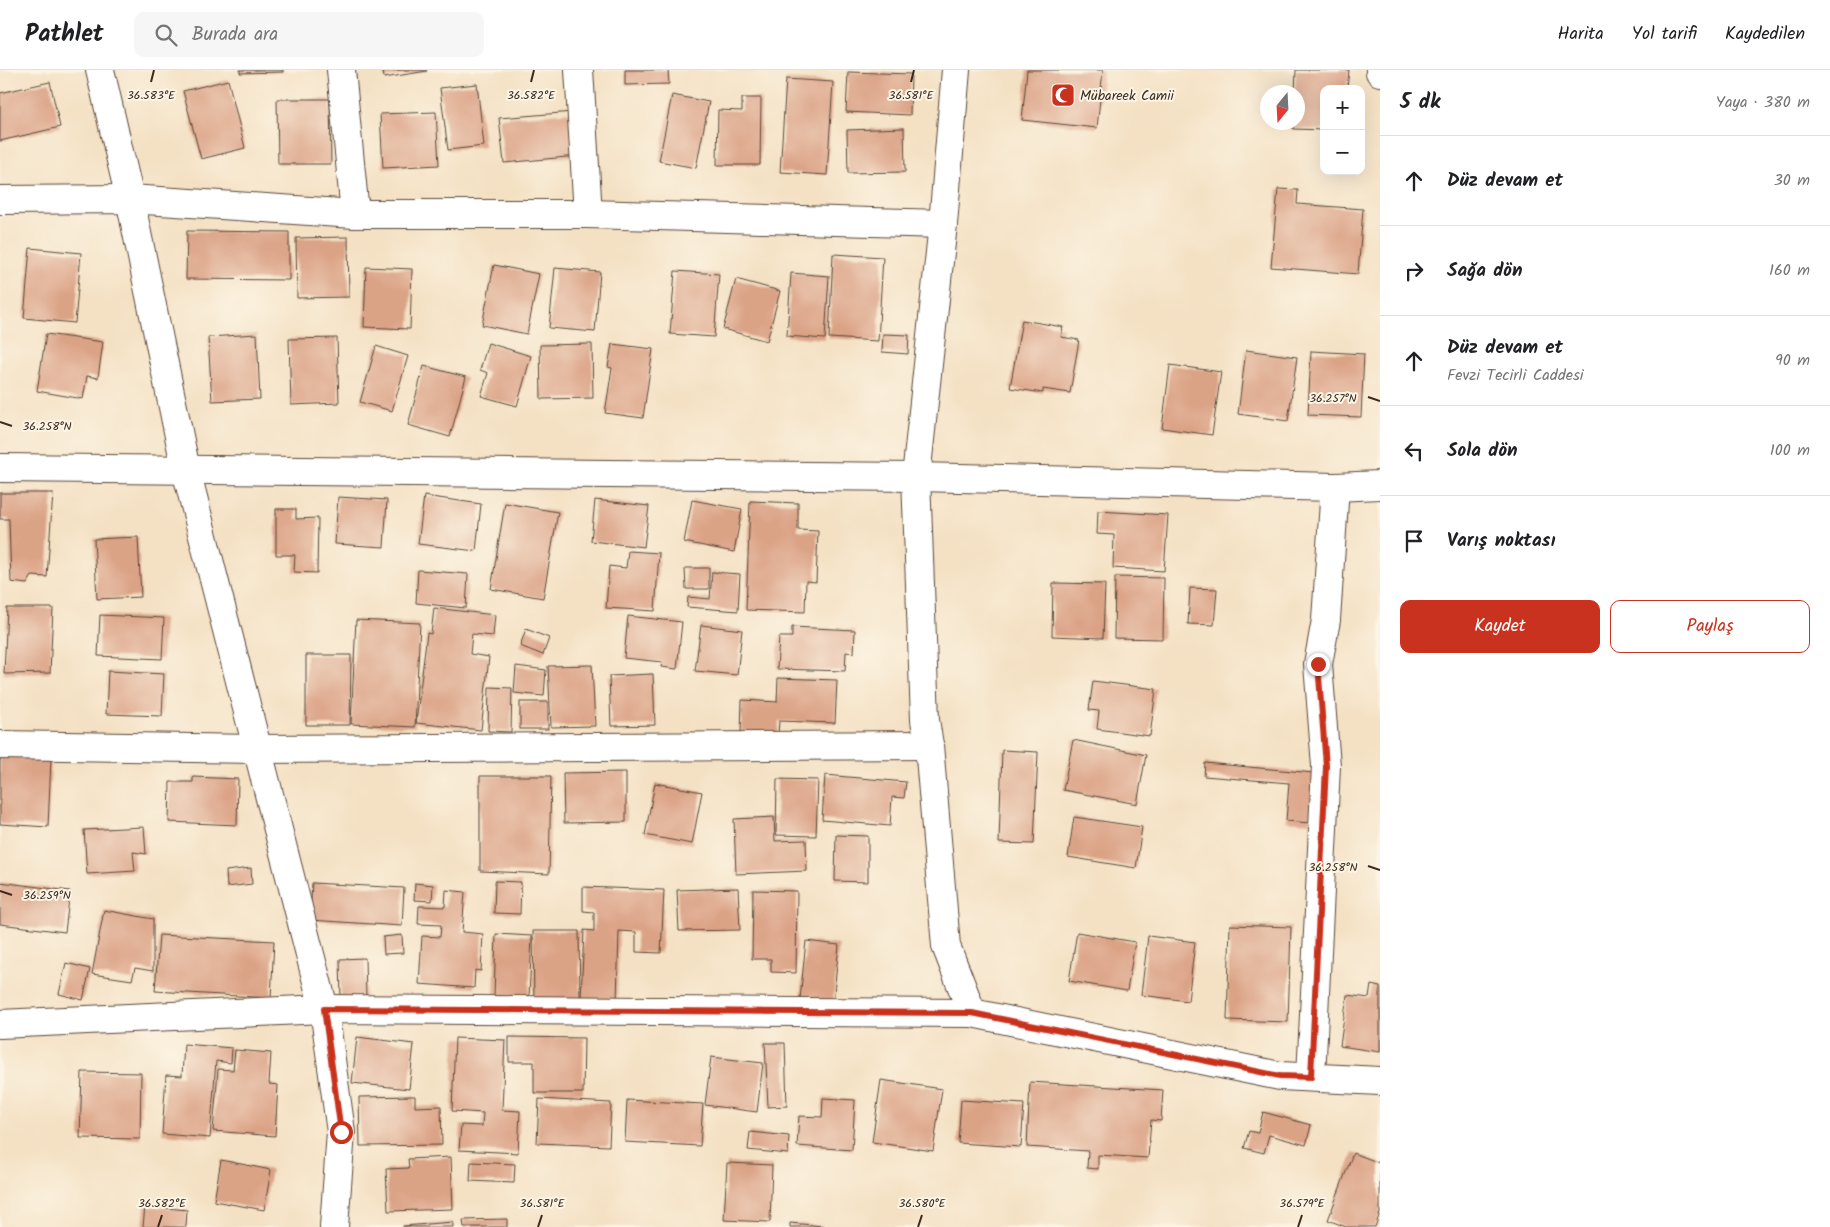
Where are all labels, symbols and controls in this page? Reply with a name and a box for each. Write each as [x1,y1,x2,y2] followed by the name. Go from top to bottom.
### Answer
[134,12,484,57] search box
[25,15,104,54] text: Pathlet
[192,20,278,50] text: Burada ara
[1558,20,1604,49] text: Harita
[1632,20,1697,49] text: Yol tarifi
[1725,20,1805,49] text: Kaydedilen
[152,21,180,49] icon: search
[1050,82,1076,108] mosque icon: Mübareek Camii
[1080,85,1175,107] place label: Mübareek Camii
[1260,85,1305,130] north arrow
[1320,85,1365,175] map controls
[1320,85,1365,130] button: +
[127,86,176,105] text: 36.583°E
[507,86,556,105] text: 36.582°E
[889,86,934,105] text: 36.581°E
[1400,86,1440,119] text: 5 dk
[1716,90,1810,115] text: Yaya · 380 m
[1320,130,1365,175] button: −
[1447,166,1563,196] text: Düz devam et
[1400,167,1428,195] icon: ahead
[1774,168,1810,193] text: 30 m
[1447,256,1523,286] text: Sağa dön
[1400,257,1428,285] icon: right
[1769,258,1810,283] text: 160 m
[1447,333,1563,363] text: Düz devam et
[1400,347,1428,375] icon: ahead
[1775,348,1810,373] text: 90 m
[1447,363,1584,388] text: Fevzi Tecirli Caddesi
[1309,389,1357,408] text: 36.257°N
[22,417,72,436] text: 36.258°N
[1447,436,1518,466] text: Sola dön
[1400,437,1428,465] icon: left
[1770,438,1810,463] text: 100 m
[1447,526,1555,556] text: Varış noktası
[1400,527,1428,555] icon: arrive
[1400,600,1600,653] button: Kaydet
[1610,600,1810,653] button: Paylaş
[1307,653,1330,676] route end
[1308,858,1358,877] text: 36.258°N
[23,886,71,905] text: 36.259°N
[330,1121,353,1144] route start
[138,1194,187,1213] text: 36.582°E
[520,1194,565,1213] text: 36.581°E
[898,1194,947,1213] text: 36.580°E
[1279,1194,1326,1213] text: 36.579°E

